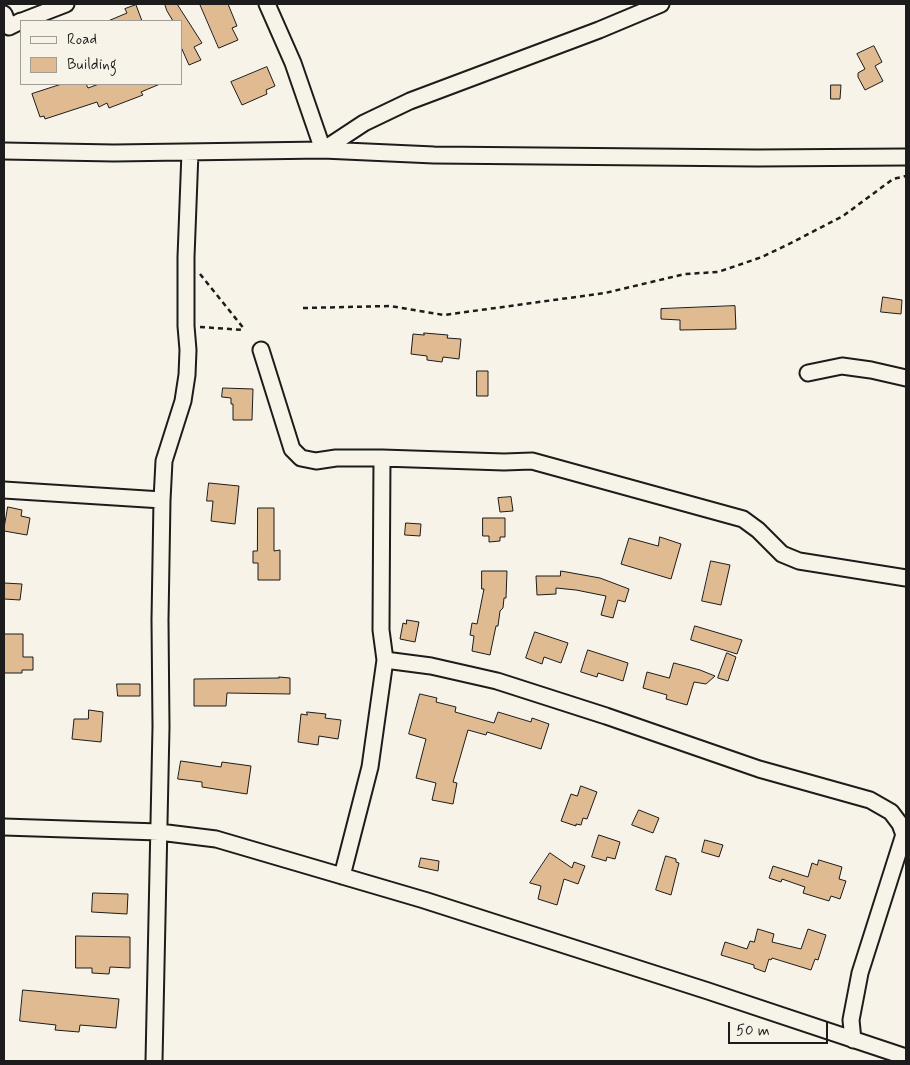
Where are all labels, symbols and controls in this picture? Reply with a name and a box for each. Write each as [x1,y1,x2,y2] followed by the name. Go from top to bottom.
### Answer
[20,20,182,85] legend
[67,30,97,50] text: Road
[67,55,117,75] text: Building
[730,1012,830,1044] scale bar
[736,1021,770,1041] text: 50 m

